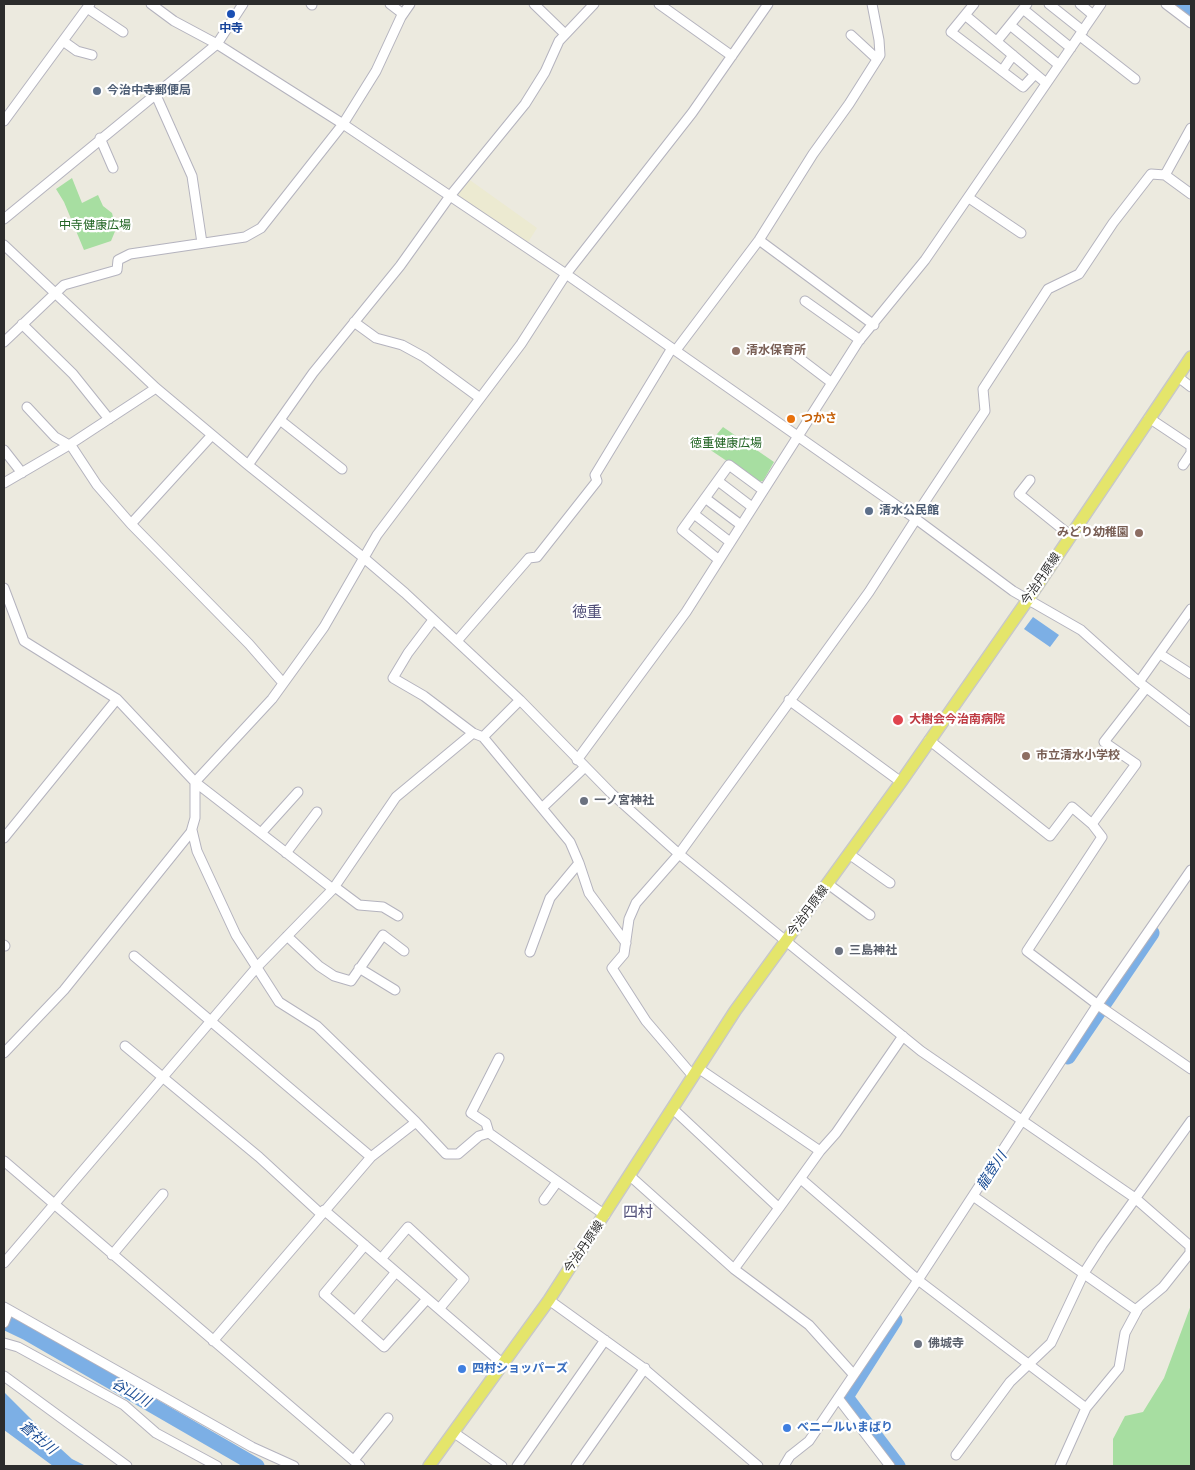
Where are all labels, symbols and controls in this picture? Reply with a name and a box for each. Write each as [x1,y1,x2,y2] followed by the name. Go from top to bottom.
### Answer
[225,8,237,20] marker: 中寺
[219,22,243,36] place label: 中寺
[107,84,191,98] place label: 今治中寺郵便局
[91,85,103,97] marker: 今治中寺郵便局
[59,219,131,233] park label: 中寺健康広場
[746,344,806,358] place label: 清水保育所
[730,345,742,357] marker: 清水保育所
[801,412,837,426] place label: つかさ
[785,413,797,425] marker: つかさ
[690,437,762,451] park label: 徳重健康広場
[879,504,939,518] place label: 清水公民館
[863,505,875,517] marker: 清水公民館
[1057,526,1129,540] place label: みどり幼稚園
[1133,527,1145,539] marker: みどり幼稚園
[1018,550,1064,608] street label: 今治丹原線
[572,604,602,622] district label: 徳重
[891,713,905,727] marker: 大樹会今治南病院
[909,713,1005,727] place label: 大樹会今治南病院
[1036,749,1120,763] place label: 市立清水小学校
[1020,750,1032,762] marker: 市立清水小学校
[594,794,654,808] place label: 一ノ宮神社
[578,795,590,807] marker: 一ノ宮神社
[785,882,831,940] street label: 今治丹原線
[849,944,897,958] place label: 三島神社
[833,945,845,957] marker: 三島神社
[974,1149,1010,1193] water label: 龍登川
[623,1204,653,1222] district label: 四村
[561,1218,607,1276] street label: 今治丹原線
[928,1337,964,1351] place label: 佛城寺
[912,1338,924,1350] marker: 佛城寺
[472,1362,568,1376] place label: 四村ショッパーズ
[456,1363,468,1375] marker: 四村ショッパーズ
[109,1375,153,1411] water label: 谷山川
[17,1418,59,1458] water label: 蒼社川
[797,1421,893,1435] place label: べニールいまばり
[781,1422,793,1434] marker: べニールいまばり

